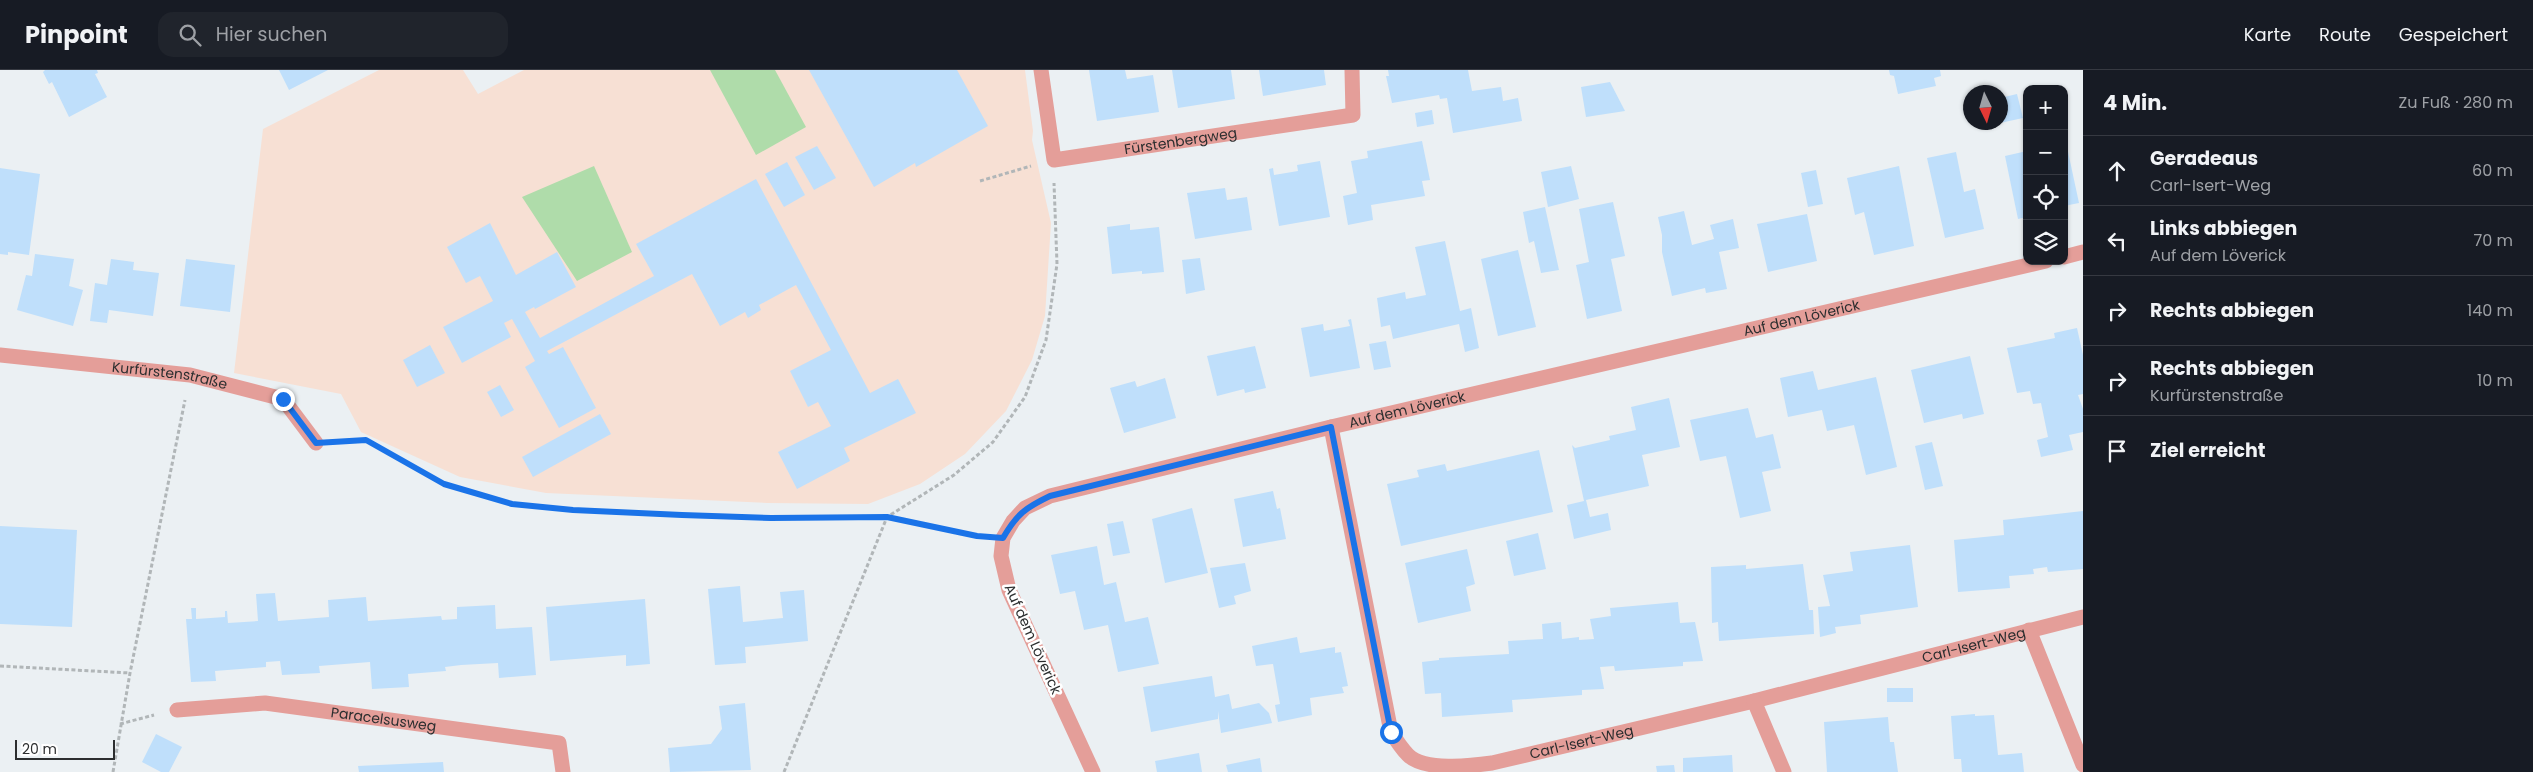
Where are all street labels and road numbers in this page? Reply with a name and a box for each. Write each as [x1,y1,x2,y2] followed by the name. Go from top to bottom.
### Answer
[1123,123,1238,159] street label: Fürstenbergweg
[1741,294,1863,341] street label: Auf dem Löverick
[111,357,230,394] street label: Kurfürstenstraße
[1347,386,1468,433] street label: Auf dem Löverick
[1000,581,1067,698] street label: Auf dem Löverick
[1920,622,2028,668] street label: Carl-Isert-Weg
[330,702,438,736] street label: Paracelsusweg
[1528,720,1635,764] street label: Carl-Isert-Weg

